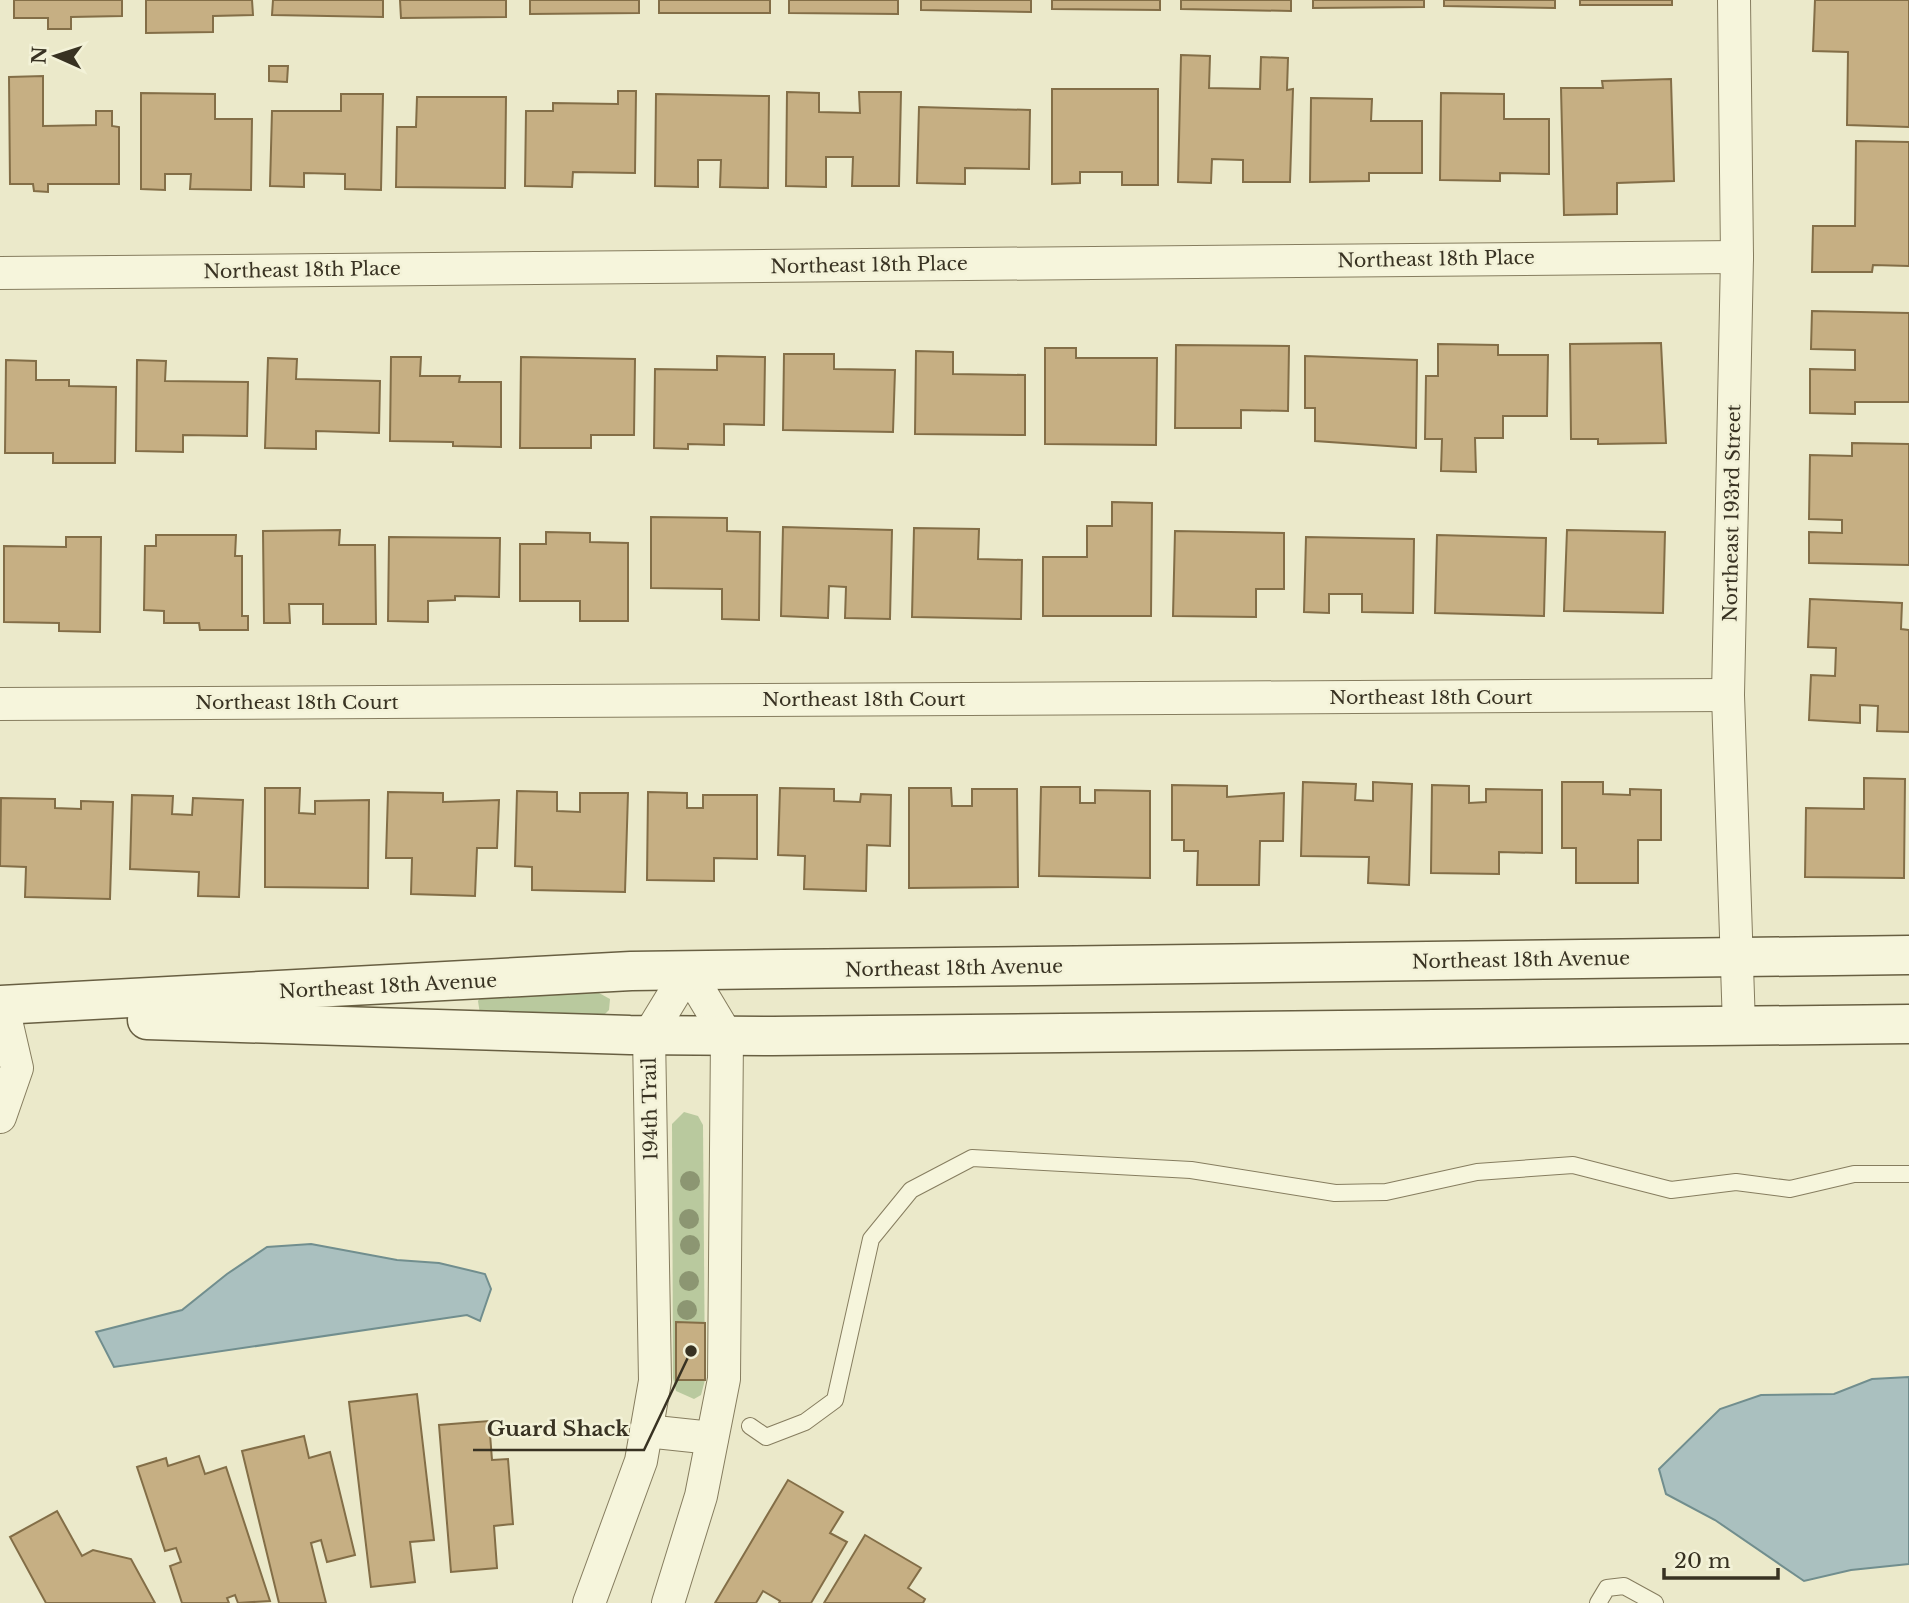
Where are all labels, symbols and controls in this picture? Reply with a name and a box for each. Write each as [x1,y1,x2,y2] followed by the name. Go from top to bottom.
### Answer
[21,21,91,91] north arrow
[28,45,51,65] text: N
[1337,246,1535,272] street label: Northeast 18th Place
[770,252,968,278] street label: Northeast 18th Place
[203,257,401,283] street label: Northeast 18th Place
[1719,403,1745,622] street label: Northeast 193rd Street
[1329,686,1533,709] street label: Northeast 18th Court
[762,688,966,711] street label: Northeast 18th Court
[195,691,399,714] street label: Northeast 18th Court
[1412,947,1630,973] street label: Northeast 18th Avenue
[845,955,1063,981] street label: Northeast 18th Avenue
[278,969,498,1003] street label: Northeast 18th Avenue
[638,1057,662,1161] street label: 194th Trail
[473,1408,644,1450] callout: Guard Shack
[487,1416,630,1442] text: Guard Shack
[1664,1536,1778,1580] scale bar
[1674,1548,1731,1574] text: 20 m

